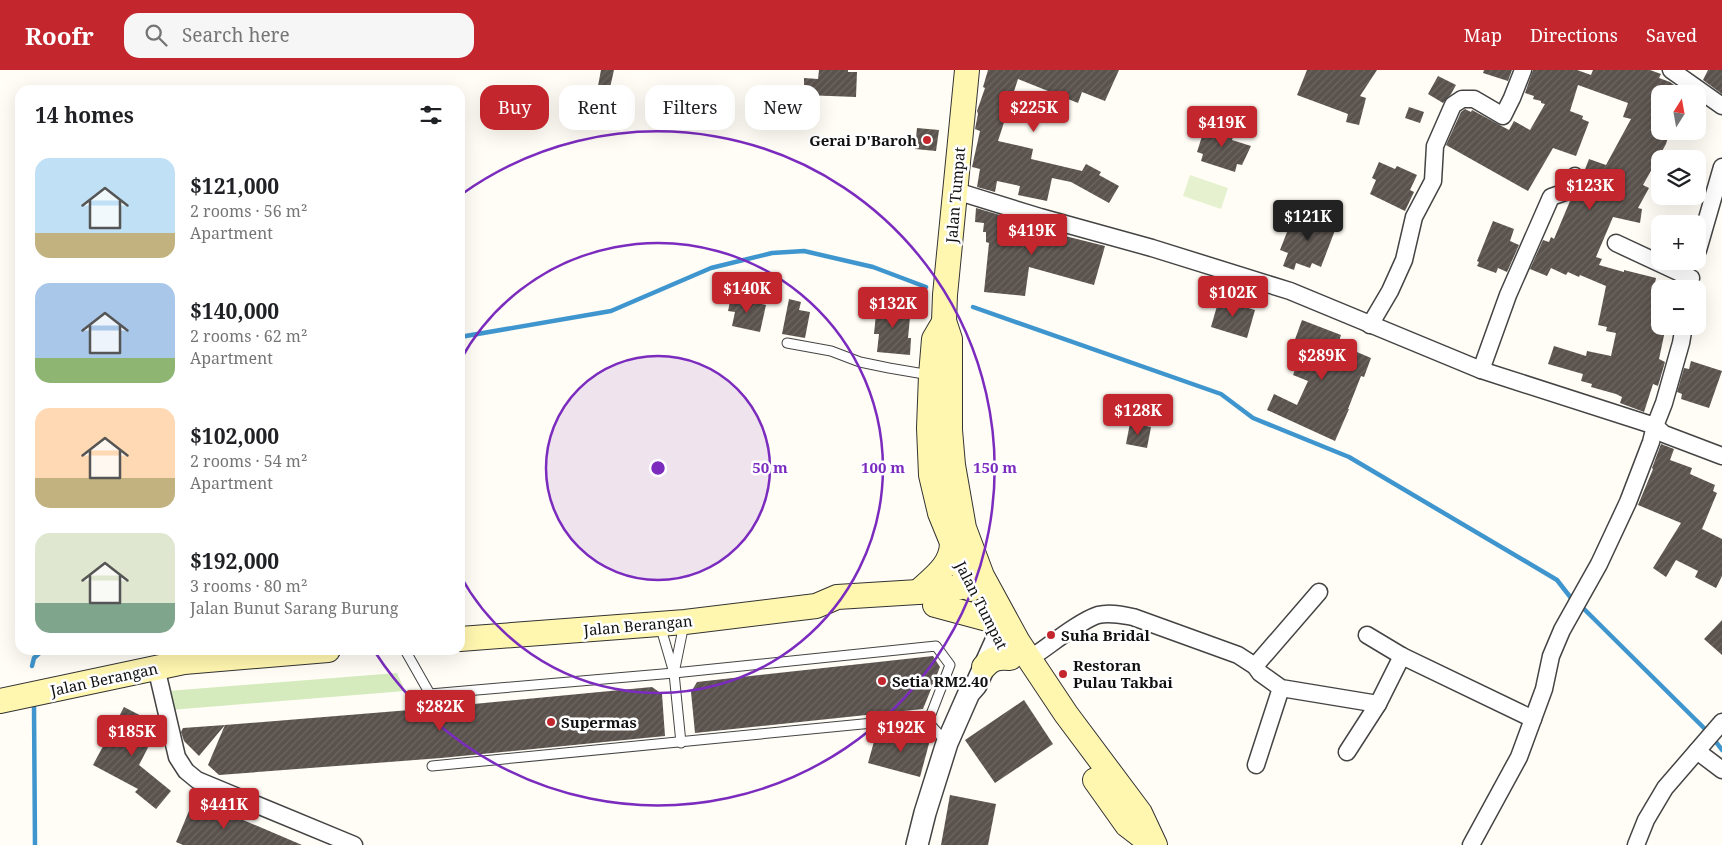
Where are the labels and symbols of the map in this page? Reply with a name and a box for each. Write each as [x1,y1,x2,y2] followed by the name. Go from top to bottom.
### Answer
[1651,85,1706,140] north arrow
[999,90,1069,133] pin: $225K
[1187,106,1257,148] pin: $419K
[809,130,917,150] place label: Gerai D'Baroh
[921,134,933,146] marker: Gerai D'Baroh
[941,146,969,245] street label: Jalan Tumpat
[1555,168,1625,211] pin: $123K
[1273,200,1343,242] pin: $121K
[997,214,1067,256] pin: $419K
[712,272,782,314] pin: $140K
[1198,276,1268,318] pin: $102K
[858,286,928,329] pin: $132K
[1287,338,1357,381] pin: $289K
[1103,394,1173,436] pin: $128K
[752,457,788,477] text: 50 m
[861,457,905,477] text: 100 m
[973,457,1017,477] text: 150 m
[649,459,667,477] centre of rings
[951,557,1013,652] street label: Jalan Tumpat
[582,610,694,640] street label: Jalan Berangan
[1061,625,1151,645] place label: Suha Bridal
[1045,629,1057,641] marker: Suha Bridal
[1073,655,1173,692] place label: Restoran Pulau Takbai
[47,658,160,700] street label: Jalan Berangan
[1057,668,1069,680] marker: Restoran Pulau Takbai
[892,671,988,691] place label: Setia RM2.40
[876,675,888,687] marker: Setia RM2.40
[405,690,475,732] pin: $282K
[866,710,936,753] pin: $192K
[561,712,637,732] place label: Supermas
[97,714,167,757] pin: $185K
[545,716,557,728] marker: Supermas
[189,788,259,830] pin: $441K

